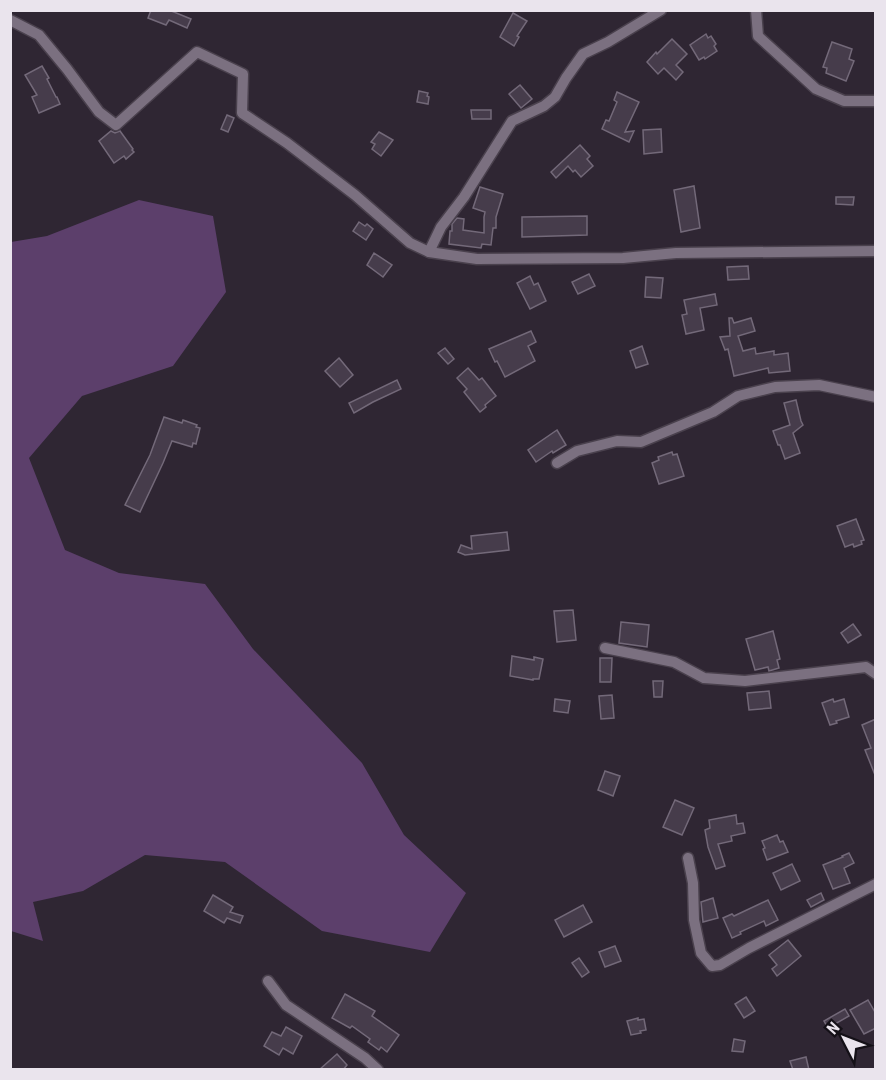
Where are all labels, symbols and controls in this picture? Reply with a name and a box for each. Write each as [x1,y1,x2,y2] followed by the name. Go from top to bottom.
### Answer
[814,1008,874,1068] north arrow
[823,1018,844,1038] text: N

